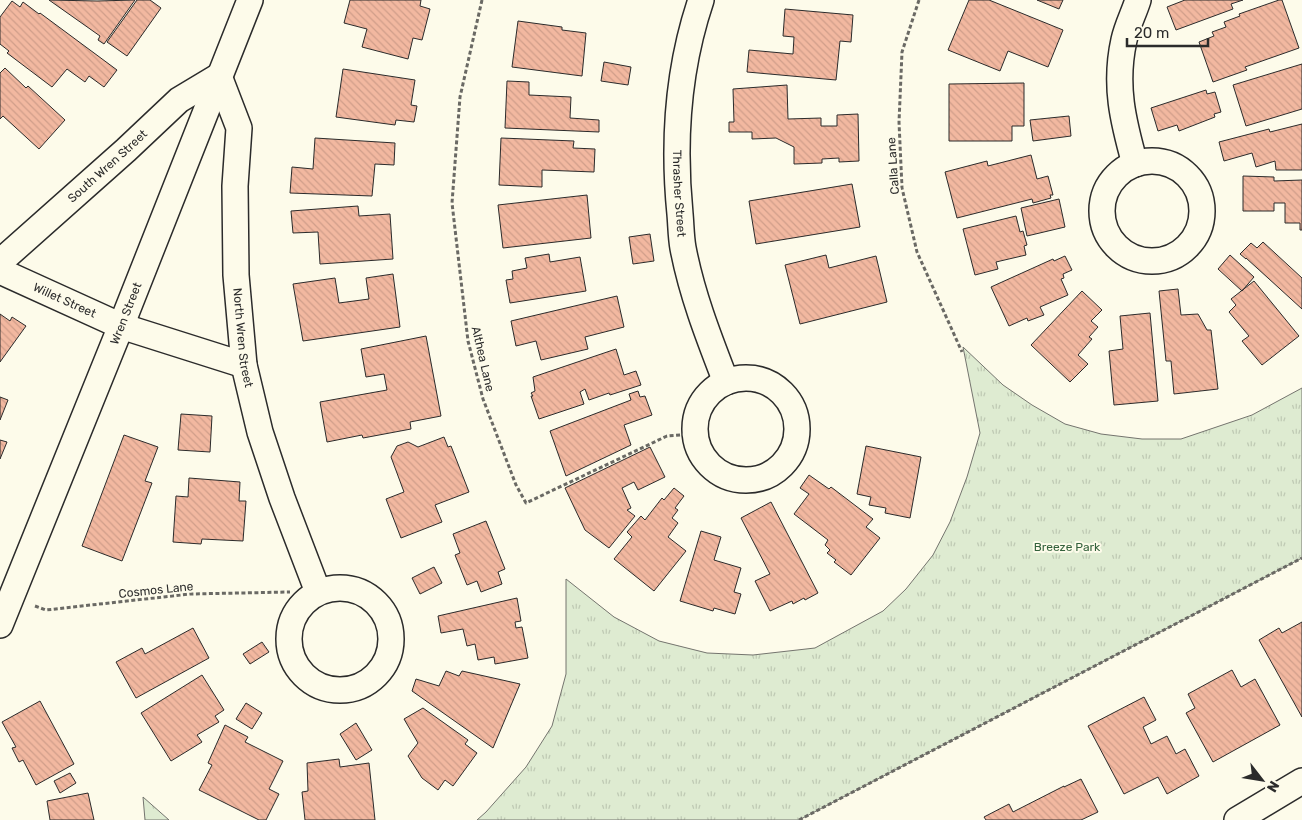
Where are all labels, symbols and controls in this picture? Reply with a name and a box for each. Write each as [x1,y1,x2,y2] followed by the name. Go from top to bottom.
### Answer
[1127,15,1208,47] scale bar
[1134,24,1169,42] text: 20 m
[65,127,150,205] street label: South Wren Street
[884,137,902,195] street label: Calla Lane
[670,150,689,238] street label: Thrasher Street
[31,280,99,321] street label: Willet Street
[107,280,145,347] street label: Wren Street
[230,287,256,389] street label: North Wren Street
[469,325,497,393] street label: Althea Lane
[1034,540,1101,554] park label: Breeze Park
[118,579,194,601] street label: Cosmos Lane
[1237,755,1287,805] north arrow
[1263,778,1283,795] text: N

